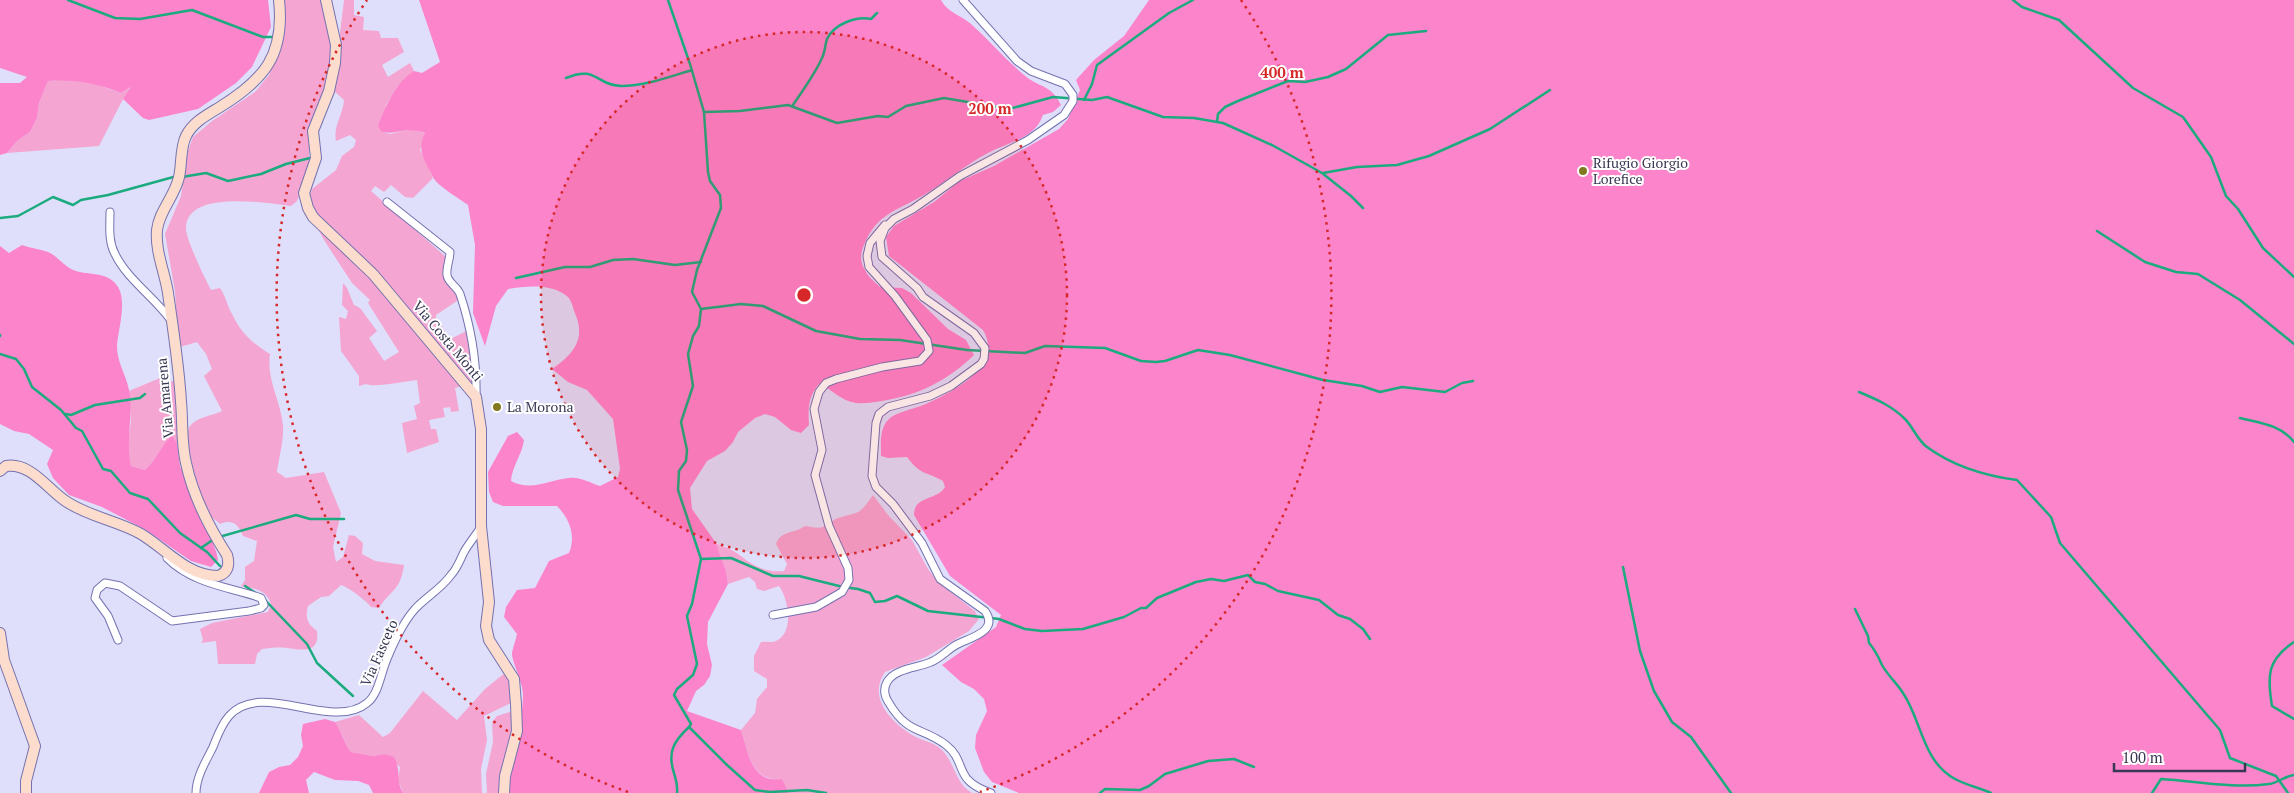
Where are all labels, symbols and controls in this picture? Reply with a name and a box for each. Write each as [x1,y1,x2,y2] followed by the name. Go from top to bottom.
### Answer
[1260,62,1304,82] text: 400 m
[968,98,1012,118] text: 200 m
[1593,153,1688,188] place label: Rifugio Giorgio Lorefice
[1577,165,1589,177] marker: Rifugio Giorgio Lorefice
[795,286,813,304] centre of rings
[409,296,488,385] street label: Via Costa Monti
[152,357,177,439] street label: Via Amarena
[507,397,574,416] place label: La Morona
[491,401,503,413] marker: La Morona
[355,616,402,689] street label: Via Fasceto
[2114,740,2245,772] scale bar
[2122,747,2163,767] text: 100 m

